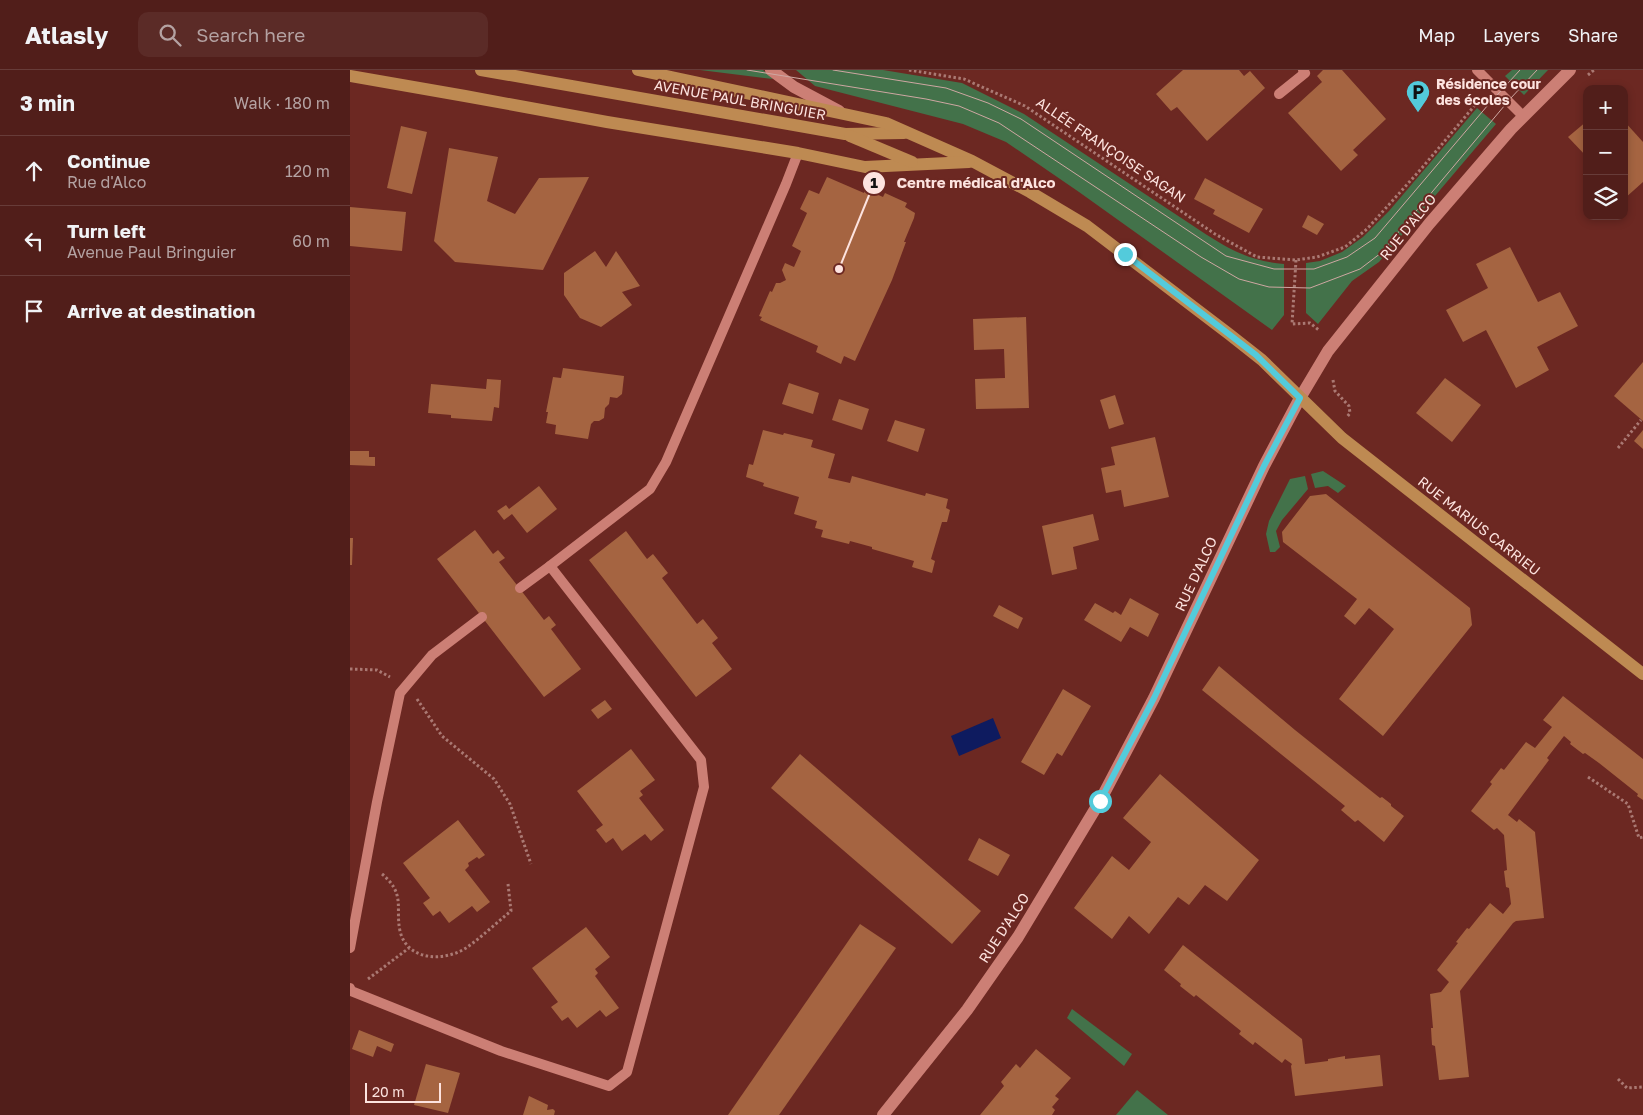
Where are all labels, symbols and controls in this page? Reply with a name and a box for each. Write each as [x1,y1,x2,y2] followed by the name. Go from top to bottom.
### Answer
[138,12,488,57] search box
[25,20,108,49] text: Atlasly
[156,21,184,49] icon: search
[196,23,305,46] text: Search here
[1418,24,1455,46] text: Map
[1483,24,1540,46] text: Layers
[1568,24,1618,46] text: Share
[1436,75,1541,108] place label: Résidence cour des écoles
[653,76,827,123] street label: AVENUE PAUL BRINGUIER
[1405,79,1431,113] parking icon: Résidence cour des écoles
[1583,85,1628,220] map controls
[1583,85,1628,130] button: +
[20,90,75,116] text: 3 min
[234,93,330,113] text: Walk · 180 m
[1033,93,1189,206] street label: ALLÉE FRANÇOISE SAGAN
[1583,130,1628,175] button: −
[67,149,150,172] text: Continue
[20,157,48,185] icon: ahead
[285,161,330,181] text: 120 m
[861,168,1066,198] callout: Centre médical d'Alco
[67,172,146,192] text: Rue d'Alco
[870,173,878,191] text: 1
[896,173,1056,191] text: Centre médical d'Alco
[1583,175,1628,220] button: layers
[1376,190,1439,263] street label: RUE D'ALCO
[67,219,146,242] text: Turn left
[20,227,48,255] icon: left
[292,231,330,251] text: 60 m
[67,242,236,262] text: Avenue Paul Bringuier
[1114,243,1137,266] route end
[20,297,48,325] icon: arrive
[67,299,255,322] text: Arrive at destination
[1415,473,1544,579] street label: RUE MARIUS CARRIEU
[1171,534,1220,614] street label: RUE D'ALCO
[1089,790,1112,813] route start
[975,890,1033,966] street label: RUE D'ALCO
[365,1080,441,1103] scale bar
[372,1083,405,1100] text: 20 m

